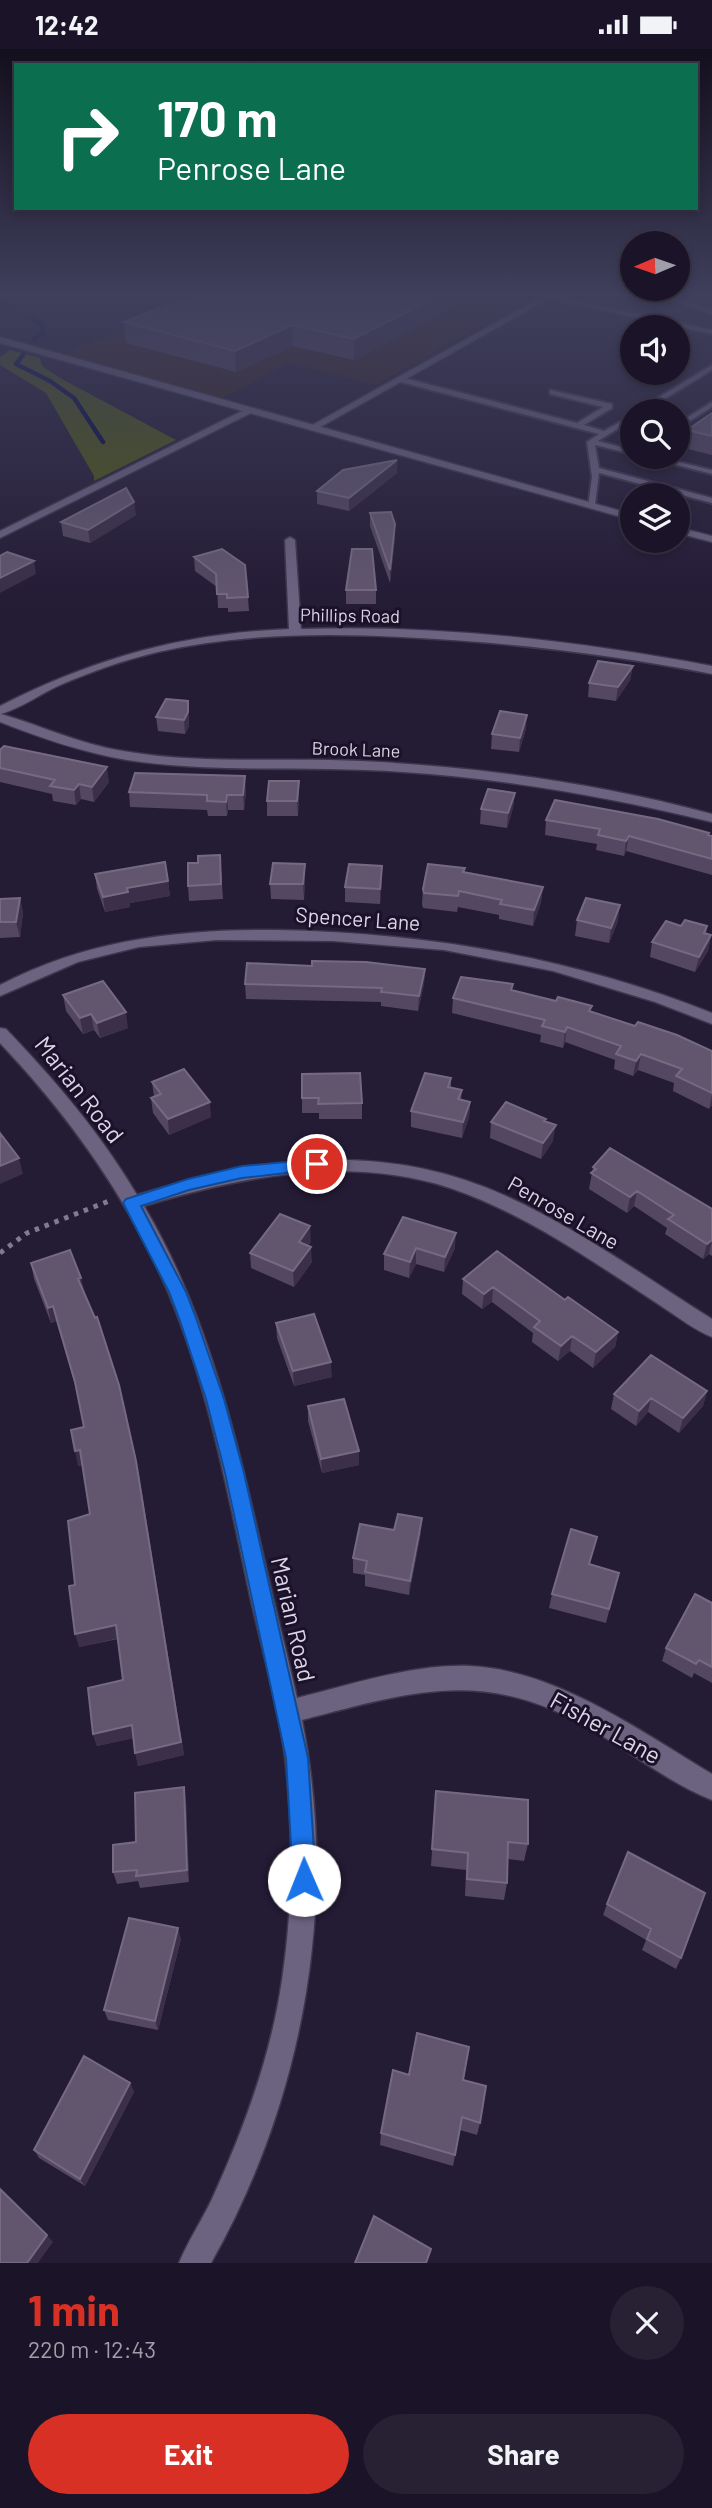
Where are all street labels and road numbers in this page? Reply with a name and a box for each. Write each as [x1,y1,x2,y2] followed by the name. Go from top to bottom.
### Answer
[300,603,400,627] street label: Phillips Road
[311,736,401,762] street label: Brook Lane
[295,901,421,935] street label: Spencer Lane
[29,1030,131,1148] street label: Marian Road
[504,1170,624,1254] street label: Penrose Lane
[266,1554,322,1684] street label: Marian Road
[546,1685,666,1769] street label: Fisher Lane

